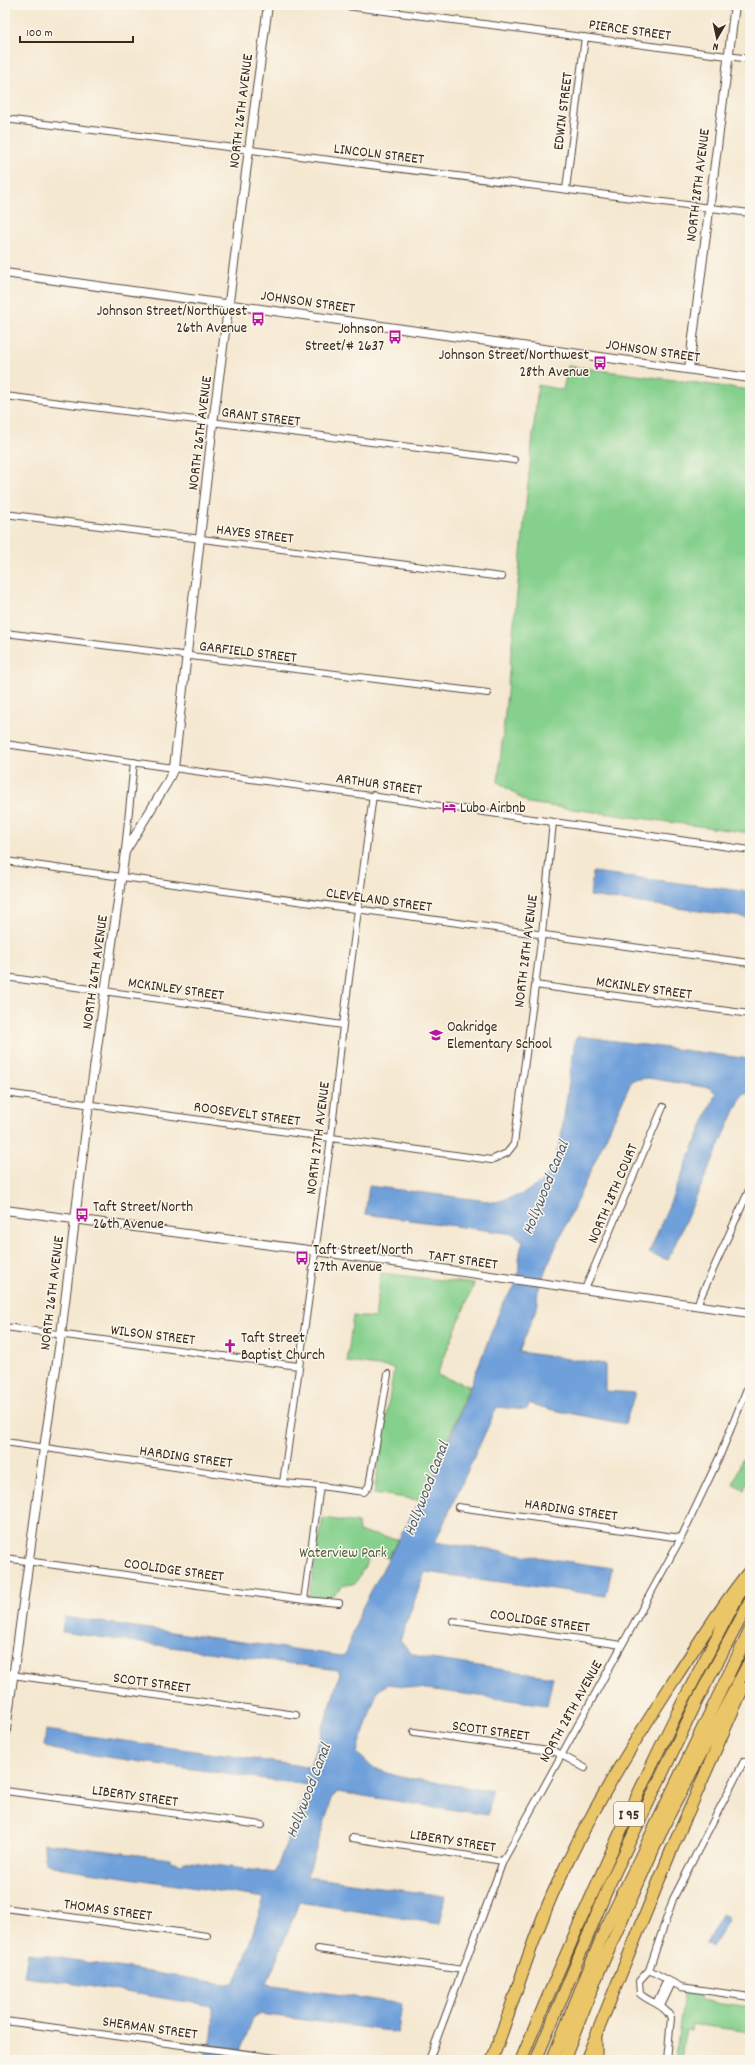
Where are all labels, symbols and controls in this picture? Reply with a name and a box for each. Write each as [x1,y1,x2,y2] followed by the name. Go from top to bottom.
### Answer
[587,14,672,48] street label: PIERCE STREET
[20,18,133,44] scale bar
[697,18,737,58] north arrow
[26,25,53,42] text: 100 m
[711,37,720,54] text: N
[224,53,260,170] street label: NORTH 26TH AVENUE
[548,71,580,151] street label: EDWIN STREET
[681,127,717,243] street label: NORTH 28TH AVENUE
[332,139,425,171] street label: LINCOLN STREET
[259,285,356,320] street label: JOHNSON STREET
[97,301,247,340] place label: Johnson Street/Northwest 26th Avenue
[250,311,266,327] bus stop icon: Johnson Street/Northwest 26th Avenue
[305,319,384,358] place label: Johnson Street/# 2637
[387,329,403,345] bus stop icon: Johnson Street/# 2637
[604,334,701,369] street label: JOHNSON STREET
[439,345,589,384] place label: Johnson Street/Northwest 28th Avenue
[592,355,608,371] bus stop icon: Johnson Street/Northwest 28th Avenue
[183,375,219,492] street label: NORTH 26TH AVENUE
[220,402,302,434] street label: GRANT STREET
[215,519,295,551] street label: HAYES STREET
[198,636,298,670] street label: GARFIELD STREET
[334,768,423,802] street label: ARTHUR STREET
[460,798,526,820] place label: Lubo Airbnb
[441,799,457,815] hotel icon: Lubo Airbnb
[324,883,433,919] street label: CLEVELAND STREET
[509,893,545,1009] street label: NORTH 28TH AVENUE
[77,914,115,1031] street label: NORTH 26TH AVENUE
[594,971,693,1007] street label: MCKINLEY STREET
[126,972,225,1008] street label: MCKINLEY STREET
[447,1017,552,1056] place label: Oakridge Elementary School
[428,1027,444,1043] school or university icon: Oakridge Elementary School
[301,1080,337,1196] street label: NORTH 27TH AVENUE
[192,1097,301,1133] street label: ROOSEVELT STREET
[517,1137,576,1238] water label: Hollywood Canal
[583,1140,645,1247] street label: NORTH 28TH COURT
[93,1197,193,1236] place label: Taft Street/North 26th Avenue
[74,1207,90,1223] bus stop icon: Taft Street/North 26th Avenue
[35,1235,71,1352] street label: NORTH 26TH AVENUE
[313,1240,413,1279] place label: Taft Street/North 27th Avenue
[427,1245,499,1277] street label: TAFT STREET
[294,1250,310,1266] bus stop icon: Taft Street/North 27th Avenue
[109,1320,196,1352] street label: WILSON STREET
[241,1328,325,1367] place label: Taft Street Baptist Church
[222,1338,238,1354] church icon: Taft Street Baptist Church
[399,1437,456,1539] water label: Hollywood Canal
[138,1441,234,1475] street label: HARDING STREET
[523,1494,619,1528] street label: HARDING STREET
[299,1543,387,1565] park label: Waterview Park
[122,1553,225,1589] street label: COOLIDGE STREET
[488,1604,591,1640] street label: COOLIDGE STREET
[535,1657,609,1767] street label: NORTH 28TH AVENUE
[112,1668,192,1700] street label: SCOTT STREET
[451,1716,531,1748] street label: SCOTT STREET
[281,1739,338,1841] water label: Hollywood Canal
[90,1780,179,1814] street label: LIBERTY STREET
[614,1802,644,1826] road number: I 95
[408,1824,497,1860] street label: LIBERTY STREET
[62,1894,153,1928] street label: THOMAS STREET
[101,2011,199,2047] street label: SHERMAN STREET

